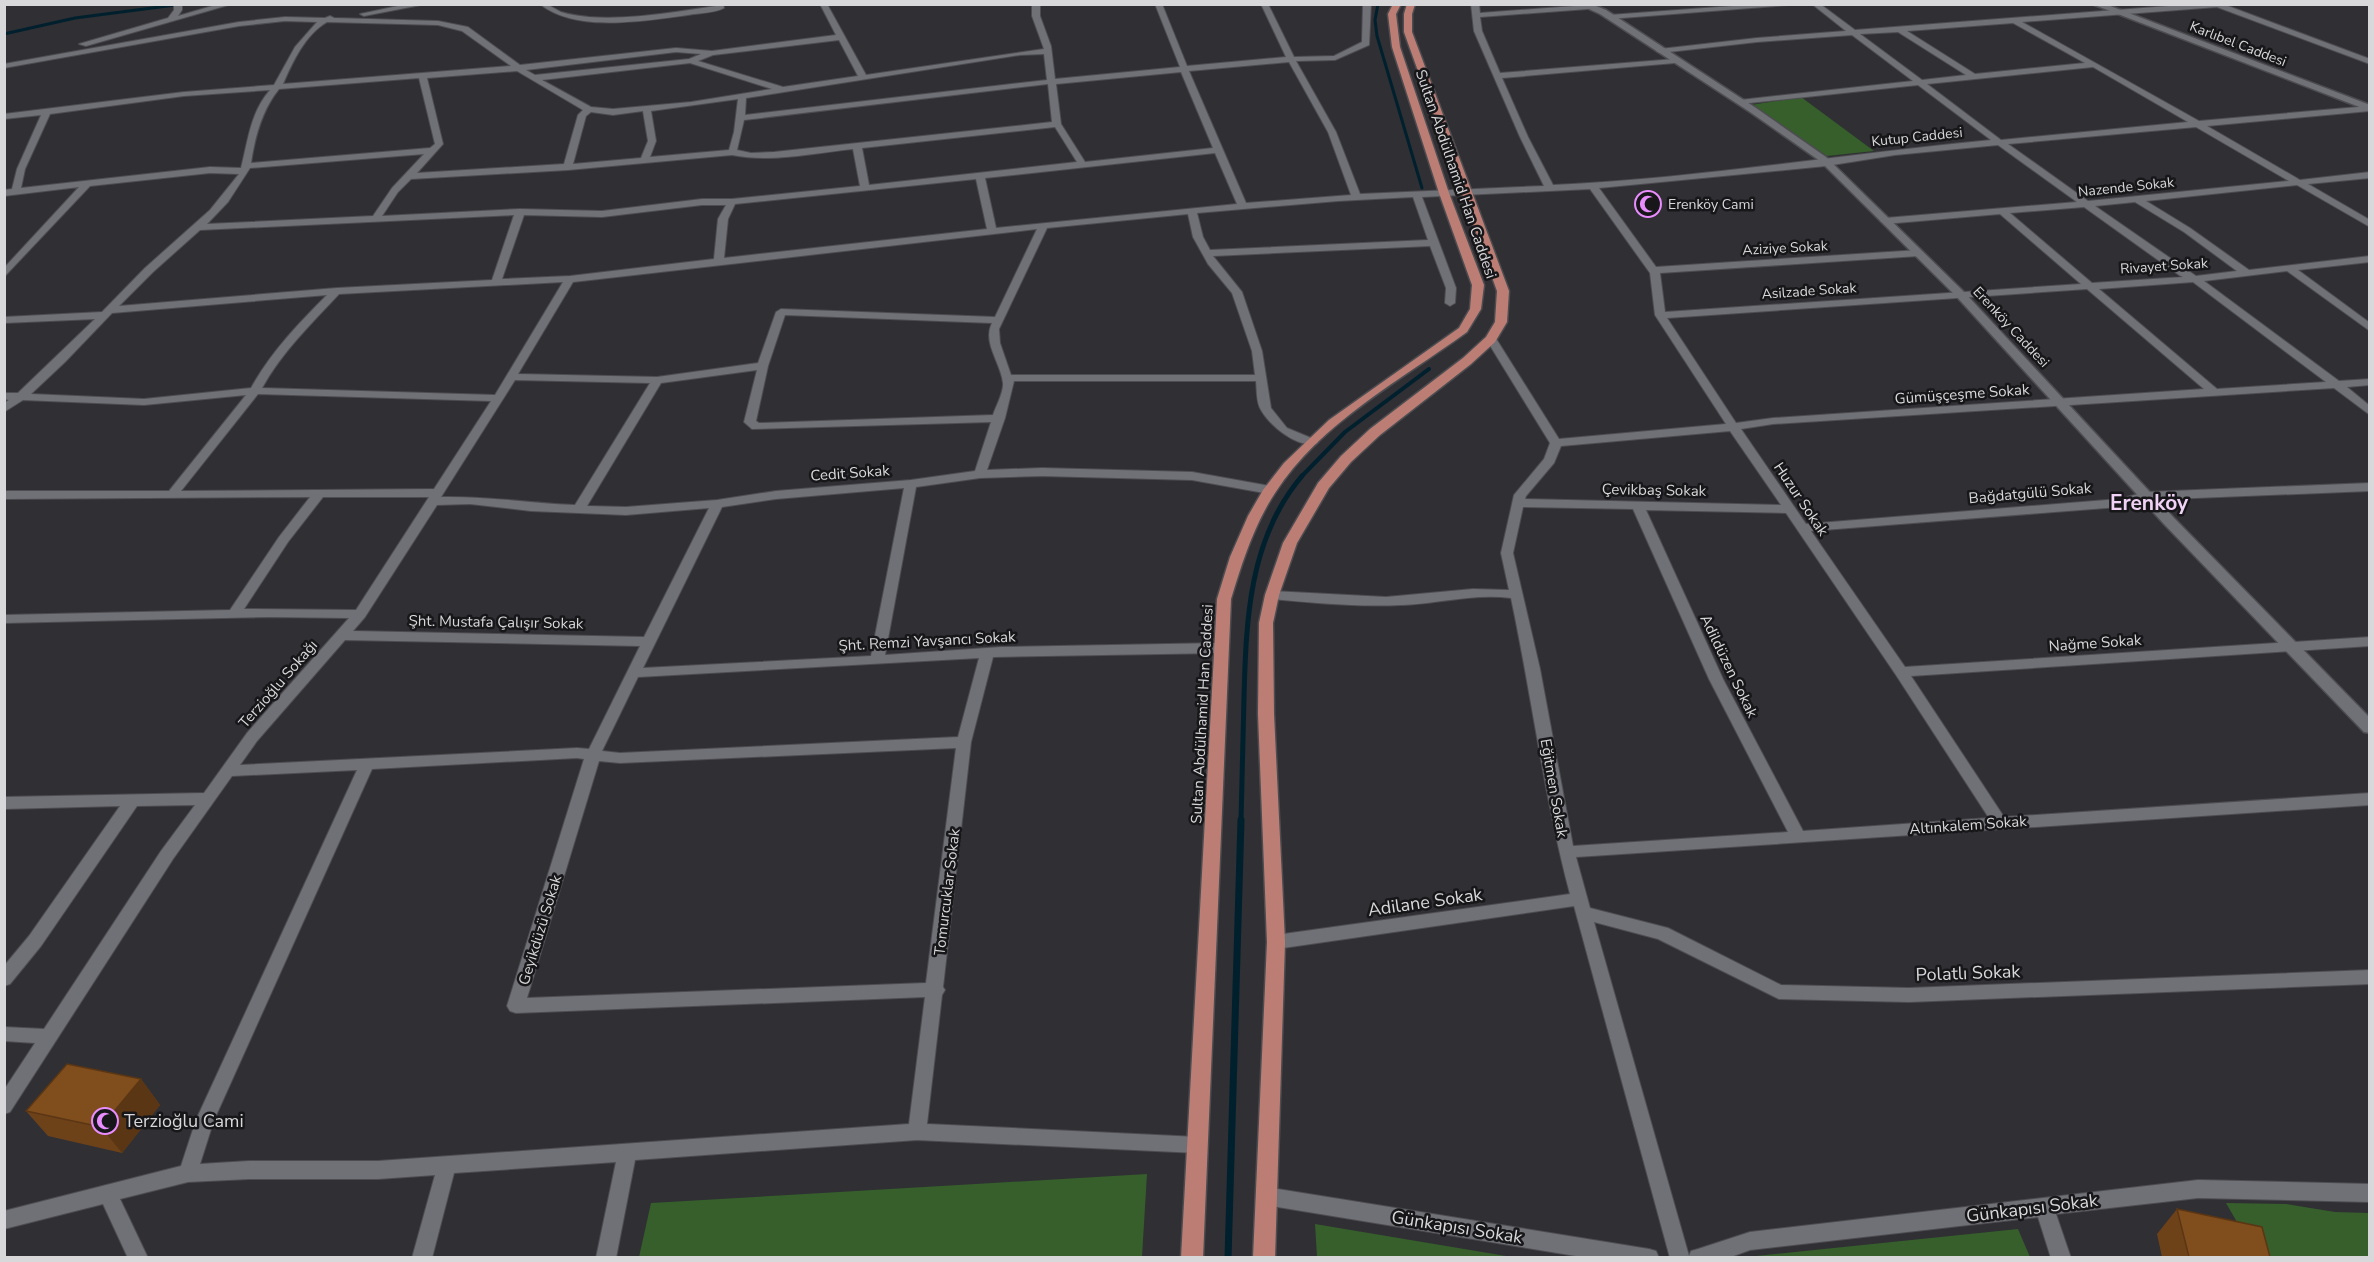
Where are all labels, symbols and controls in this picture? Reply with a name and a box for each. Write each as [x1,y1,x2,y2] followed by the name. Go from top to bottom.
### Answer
[2187,17,2289,71] street label: Karlıbel Caddesi
[1411,67,1501,281] street label: Sultan Abdülhamid Han Caddesi
[1871,123,1963,151] street label: Kutup Caddesi
[2077,172,2176,201] street label: Nazende Sokak
[1633,189,1663,219] mosque icon: Erenköy Cami
[1668,195,1754,214] place label: Erenköy Cami
[1742,236,1829,260] street label: Aziziye Sokak
[2120,253,2209,279] street label: Rivayet Sokak
[1761,278,1858,304] street label: Asilzade Sokak
[1969,282,2053,372] street label: Erenköy Caddesi
[1894,379,2030,409] street label: Gümüşçeşme Sokak
[1769,458,1833,540] street label: Huzur Sokak
[810,460,891,486] street label: Cedit Sokak
[1968,478,2093,508] street label: Bağdatgülü Sokak
[1602,479,1707,501] street label: Çevikbaş Sokak
[2110,489,2189,517] district label: Erenköy
[1186,604,1218,824] street label: Sultan Abdülhamid Han Caddesi
[408,610,584,634] street label: Şht. Mustafa Çalışır Sokak
[1695,611,1763,721] street label: Adildüzen Sokak
[838,626,1016,656] street label: Şht. Remzi Yavşancı Sokak
[2048,630,2143,656] street label: Nağme Sokak
[234,636,322,732] street label: Terzioğlu Sokağı
[1535,737,1573,839] street label: Eğitmen Sokak
[1909,811,2028,839] street label: Altınkalem Sokak
[929,827,965,957] street label: Tomurcuklar Sokak
[514,872,566,987] street label: Geyikdüzü Sokak
[1366,882,1485,922] street label: Adilane Sokak
[1915,959,2022,987] street label: Polatlı Sokak
[90,1106,120,1136] mosque icon: Terzioğlu Cami
[124,1109,244,1133] place label: Terzioğlu Cami
[1965,1188,2100,1228] street label: Günkapısı Sokak
[1390,1205,1525,1249] street label: Günkapısı Sokak

